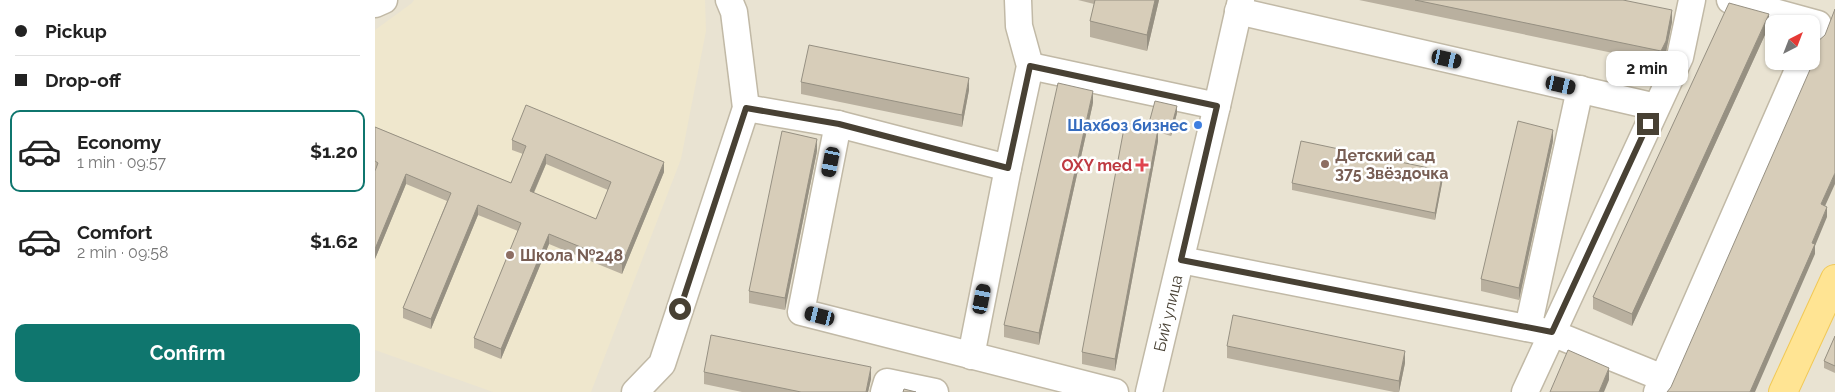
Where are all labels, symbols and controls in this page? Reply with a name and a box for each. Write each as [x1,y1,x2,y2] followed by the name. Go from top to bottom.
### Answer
[1765,15,1820,70] north arrow
[1765,15,1820,70] map controls
[45,20,107,42] text: Pickup
[1430,48,1463,70] car
[1607,52,1689,86] callout: 2 min
[1626,59,1668,78] text: 2 min
[45,69,121,91] text: Drop-off
[1544,74,1577,96] car
[1637,113,1659,135] route end
[1067,116,1188,135] place label: Шахбоз бизнес
[1192,119,1204,131] marker: Шахбоз бизнес
[17,129,62,174] icon: car
[77,131,161,153] text: Economy
[310,140,358,162] text: $1.20
[820,146,841,178] car
[1335,146,1448,183] place label: Детский сад 375 Звёздочка
[77,153,166,172] text: 1 min · 09:57
[1061,156,1132,175] place label: OXY med
[1319,158,1331,170] marker: Детский сад 375 Звёздочка
[1136,159,1148,171] marker: OXY med
[17,219,62,264] icon: car
[77,221,152,243] text: Comfort
[310,230,358,252] text: $1.62
[77,243,169,262] text: 2 min · 09:58
[520,246,623,265] place label: Школа №248
[504,249,516,261] marker: Школа №248
[1150,273,1187,354] street label: Бий улица
[971,283,992,315] car
[669,298,691,320] route start
[803,305,836,327] car
[15,324,360,382] button: Confirm

